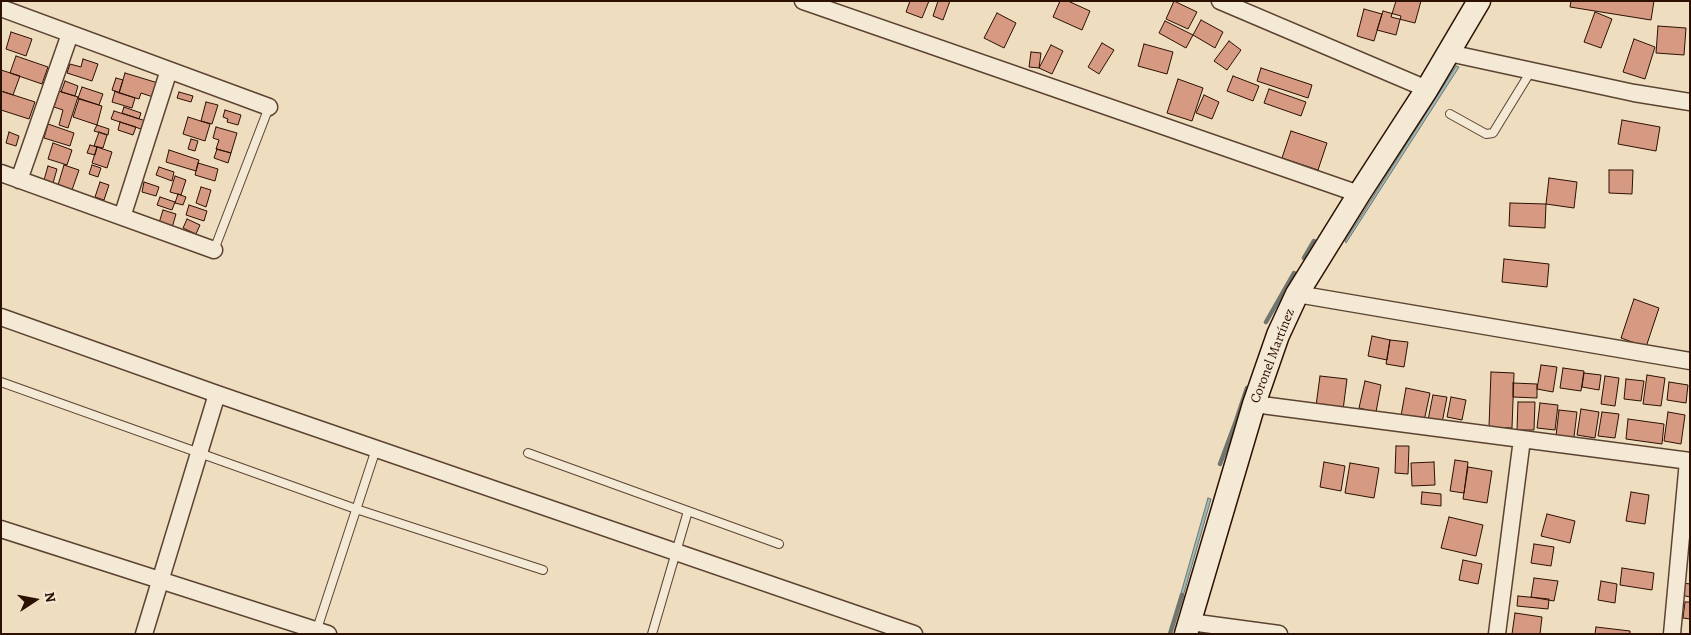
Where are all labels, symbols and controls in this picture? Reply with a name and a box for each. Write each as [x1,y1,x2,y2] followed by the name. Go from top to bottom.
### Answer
[1247,306,1299,406] street label: Coronel Martínez
[10,575,60,625] north arrow
[40,590,61,604] text: N

